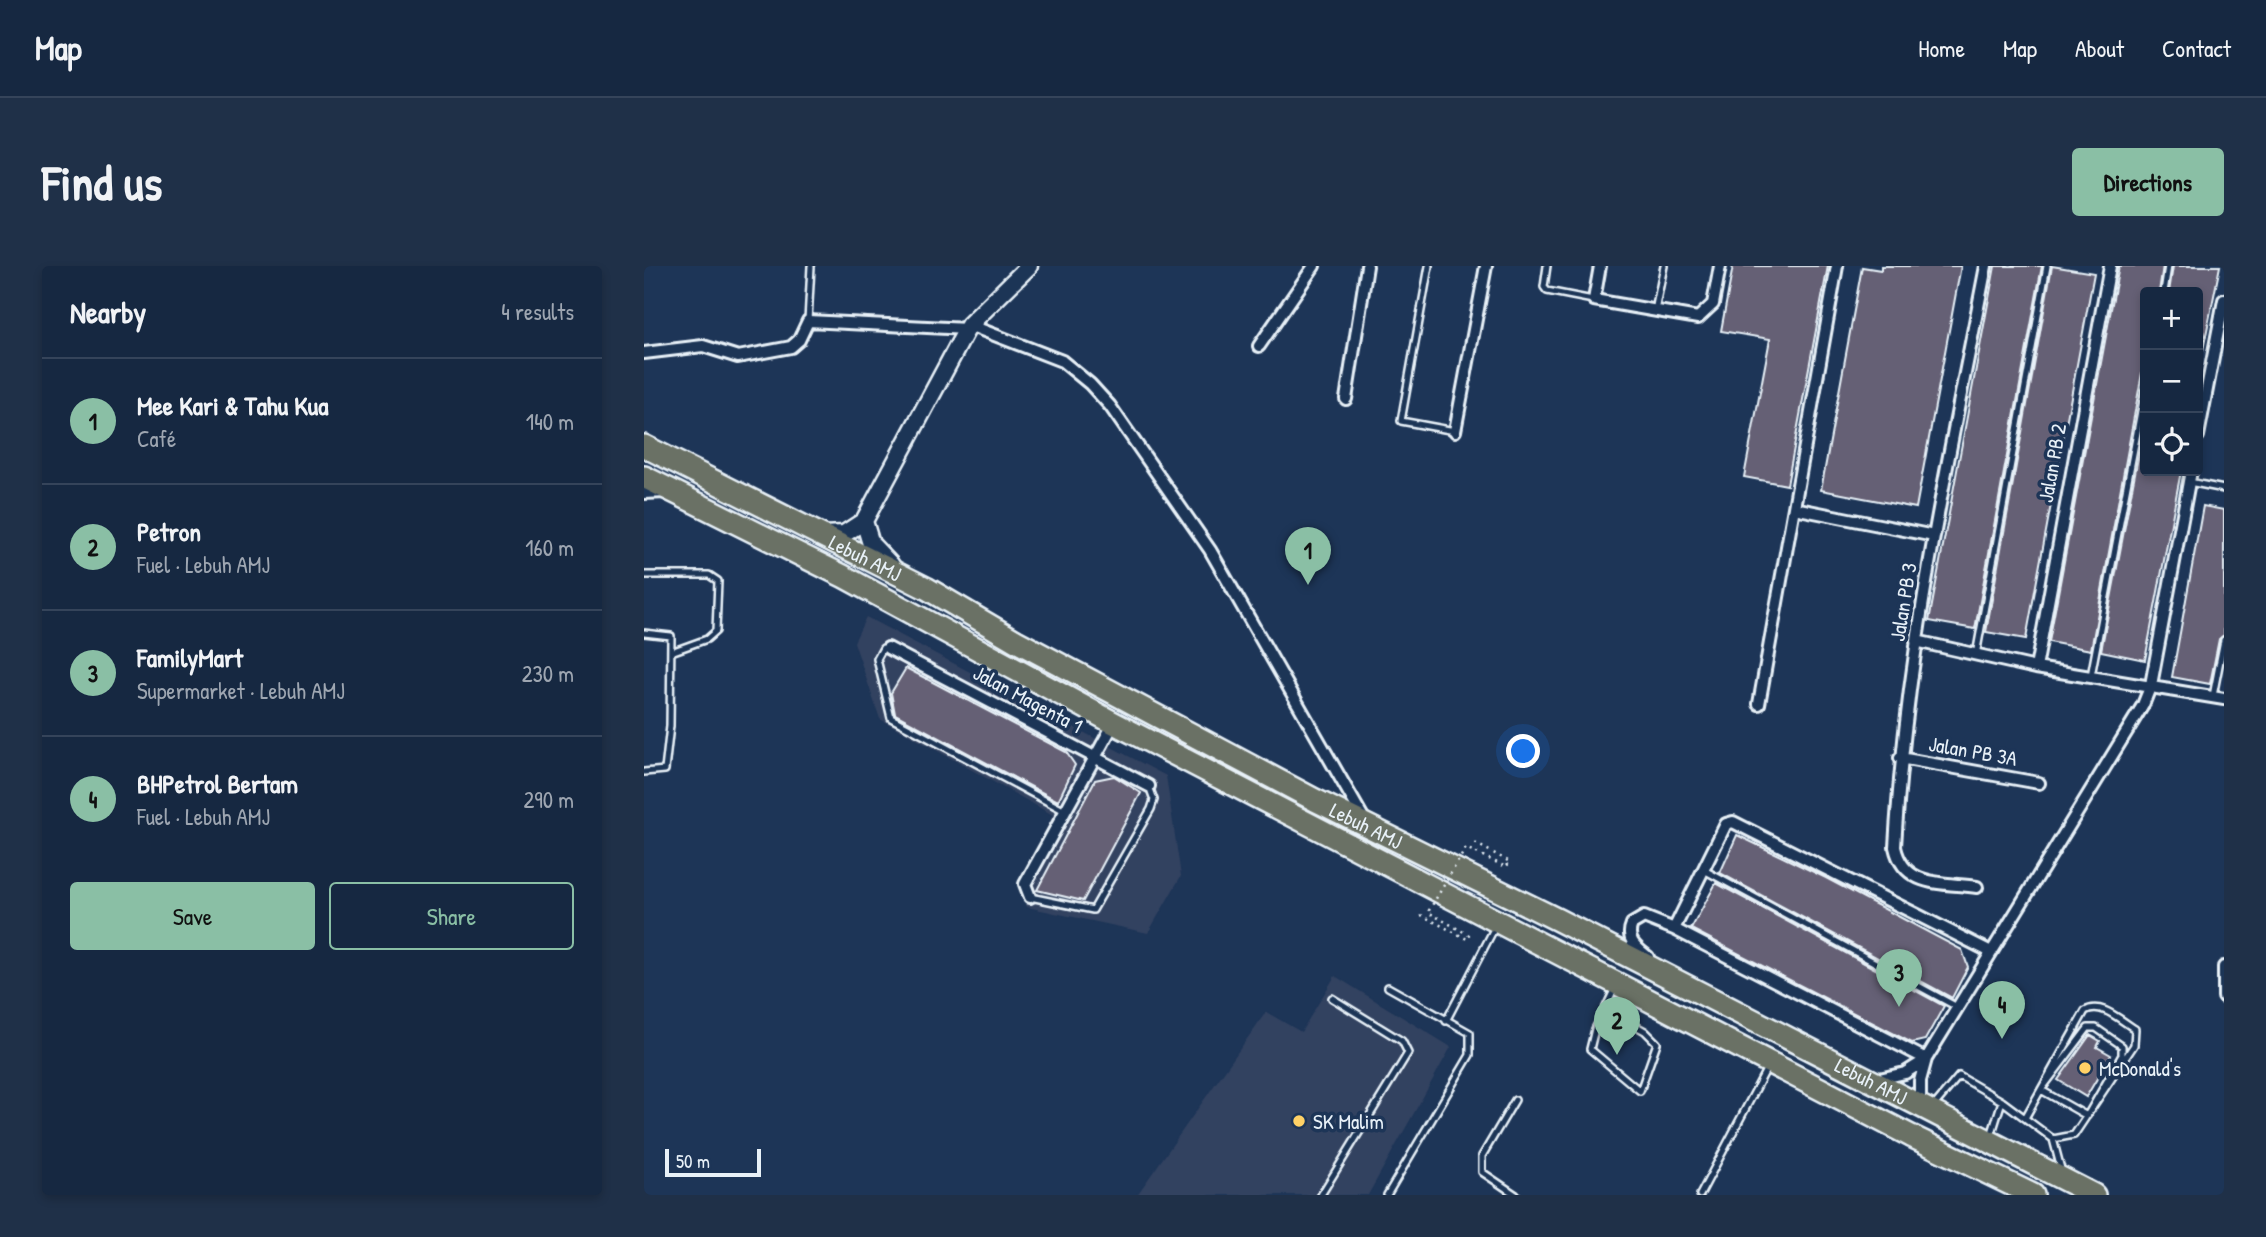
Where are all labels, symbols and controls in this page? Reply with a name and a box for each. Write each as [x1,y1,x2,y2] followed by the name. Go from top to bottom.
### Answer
[35,26,82,70] text: Map
[1918,32,1965,64] text: Home
[2003,32,2037,64] text: Map
[2075,32,2124,64] text: About
[2162,32,2231,64] text: Contact
[2072,148,2224,216] button: Directions
[42,149,162,215] text: Find us
[2140,287,2203,476] map controls
[2140,287,2203,350] button: +
[70,292,146,332] text: Nearby
[501,296,574,327] text: 4 results
[2140,350,2203,413] button: −
[137,388,328,423] text: Mee Kari & Tahu Kua
[89,406,97,437] text: 1
[526,406,574,437] text: 140 m
[2140,413,2203,476] button: locate
[2031,421,2073,505] street label: Jalan PB 2
[137,423,176,454] text: Café
[137,514,201,549] text: Petron
[824,527,907,588] street label: Lebuh AMJ
[1285,527,1331,585] pin: 1
[88,532,98,563] text: 2
[525,532,574,563] text: 160 m
[137,549,270,580] text: Fuel · Lebuh AMJ
[1882,561,1924,643] street label: Jalan PB 3
[137,640,243,675] text: FamilyMart
[88,658,98,689] text: 3
[522,658,574,689] text: 230 m
[968,658,1088,740] street label: Jalan Magenta 1
[137,675,345,706] text: Supermarket · Lebuh AMJ
[1926,729,2020,773] street label: Jalan PB 3A
[1506,734,1540,768] your location
[137,766,298,801] text: BHPetrol Bertam
[89,784,97,815] text: 4
[524,784,574,815] text: 290 m
[1325,795,1408,856] street label: Lebuh AMJ
[137,801,270,832] text: Fuel · Lebuh AMJ
[70,882,315,950] button: Save
[329,882,574,950] button: Share
[1876,949,1922,1007] pin: 3
[1979,981,2025,1039] pin: 4
[1594,997,1640,1055] pin: 2
[1830,1050,1913,1111] street label: Lebuh AMJ
[2099,1054,2181,1083] place label: McDonald's
[2077,1060,2093,1076] marker: McDonald's
[1313,1107,1384,1136] place label: SK Malim
[1291,1113,1307,1129] marker: SK Malim
[665,1146,761,1178] scale bar
[676,1148,710,1174] text: 50 m

